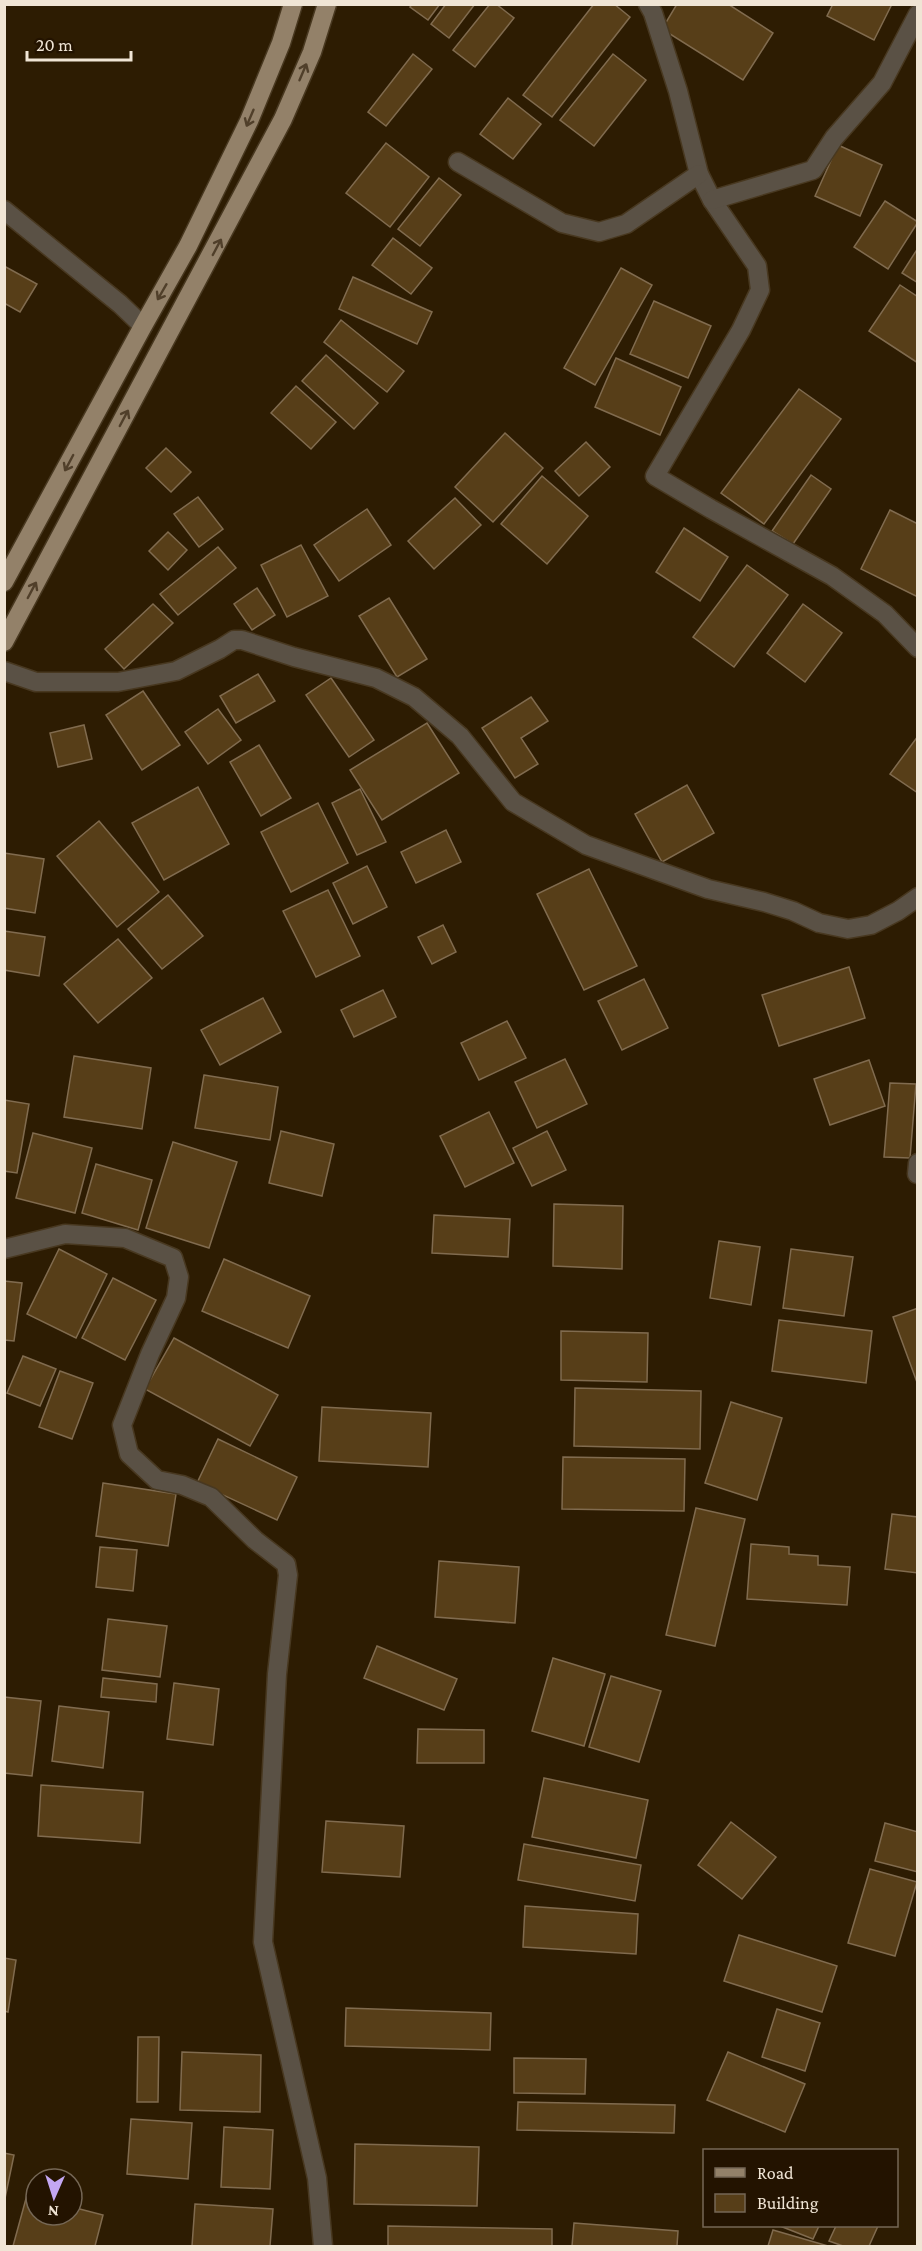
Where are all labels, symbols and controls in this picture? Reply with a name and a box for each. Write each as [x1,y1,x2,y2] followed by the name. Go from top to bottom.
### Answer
[27,24,130,62] scale bar
[36,35,73,55] text: 20 m
[298,63,309,82] one-way arrow
[244,108,255,127] one-way arrow
[212,238,223,256] one-way arrow
[156,283,168,300] one-way arrow
[119,410,130,428] one-way arrow
[63,454,75,471] one-way arrow
[26,582,38,599] one-way arrow
[703,2149,898,2227] legend
[757,2163,794,2183] text: Road
[24,2167,84,2227] north arrow
[757,2193,819,2213] text: Building
[47,2203,59,2220] text: N

